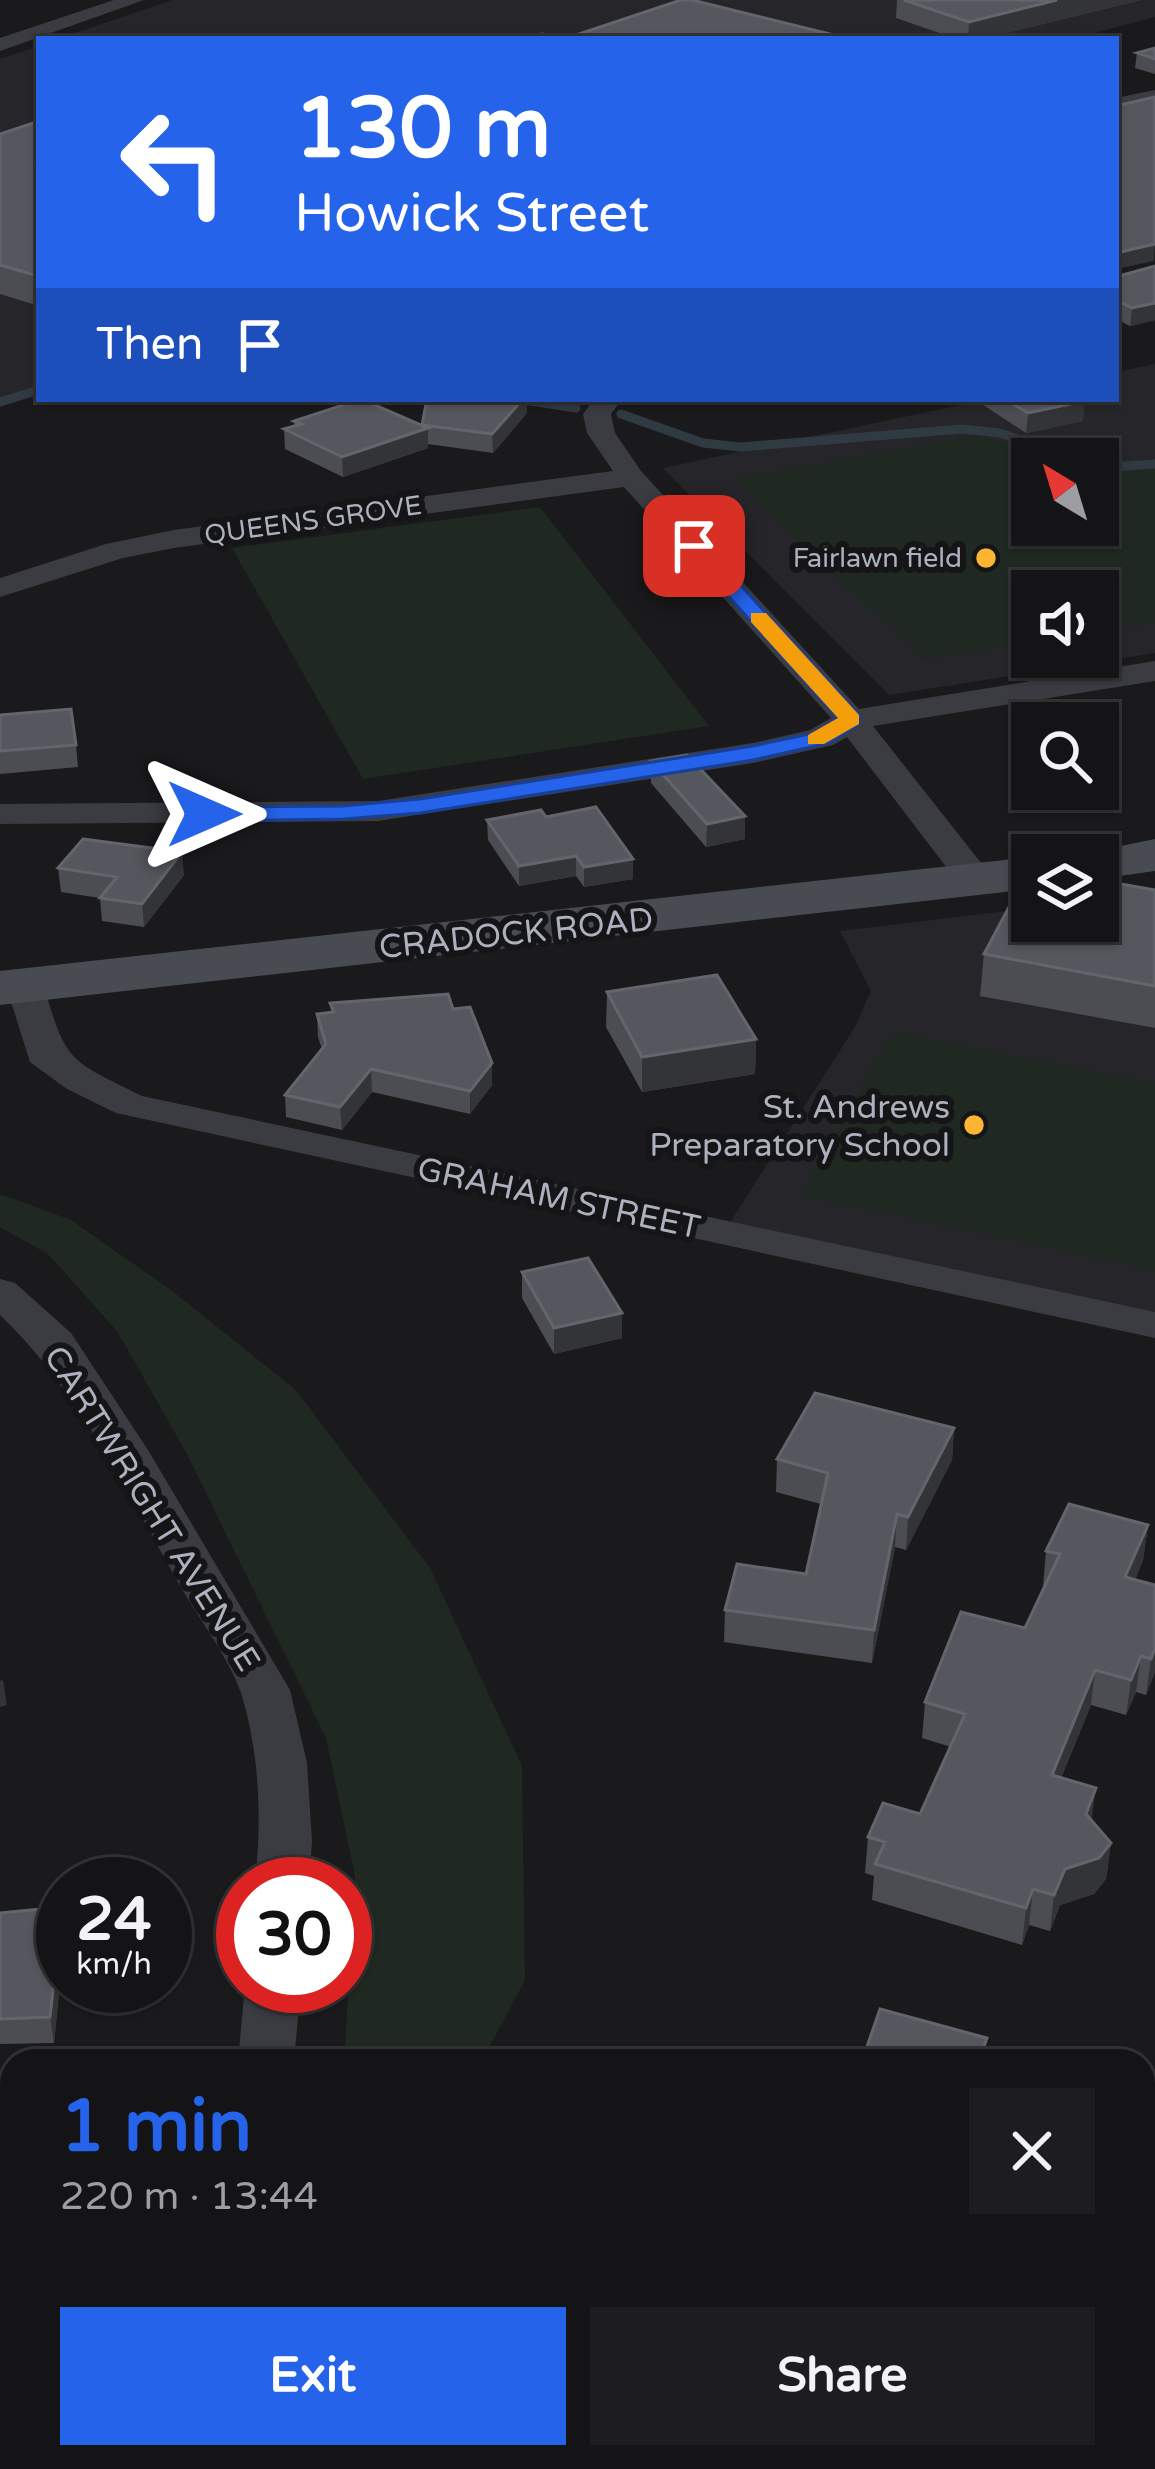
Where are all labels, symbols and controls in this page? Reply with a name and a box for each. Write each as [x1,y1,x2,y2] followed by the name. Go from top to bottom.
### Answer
[294,79,551,180] text: 130 m
[96,84,252,240] icon: left
[294,181,649,246] text: Howick Street
[227,312,293,378] icon: arrive
[96,318,203,372] text: Then
[1011,438,1119,546] north arrow
[1011,438,1119,942] map controls
[202,489,424,552] street label: QUEENS GROVE
[643,495,745,597] pin
[661,513,727,579] icon: arrive
[793,542,962,575] place label: Fairlawn field
[973,545,999,571] marker: Fairlawn field
[1011,570,1119,678] button: sound
[1011,702,1119,810] button: search
[141,751,267,877] position arrow
[1011,834,1119,942] button: layers
[377,900,655,967] street label: CRADOCK ROAD
[649,1088,950,1165] place label: St. Andrews Preparatory School
[961,1112,987,1138] marker: St. Andrews Preparatory School
[414,1149,704,1247] street label: GRAHAM STREET
[36,1339,268,1678] street label: CARTWRIGHT AVENUE
[216,1857,372,2013] speed limit sign: 30
[76,1884,152,1956] text: 24
[76,1946,152,1983] text: km/h
[60,2084,252,2171] text: 1 min
[969,2088,1095,2214] button: close
[60,2173,318,2220] text: 220 m · 13:44
[60,2307,566,2445] button: Exit
[590,2307,1095,2445] button: Share

